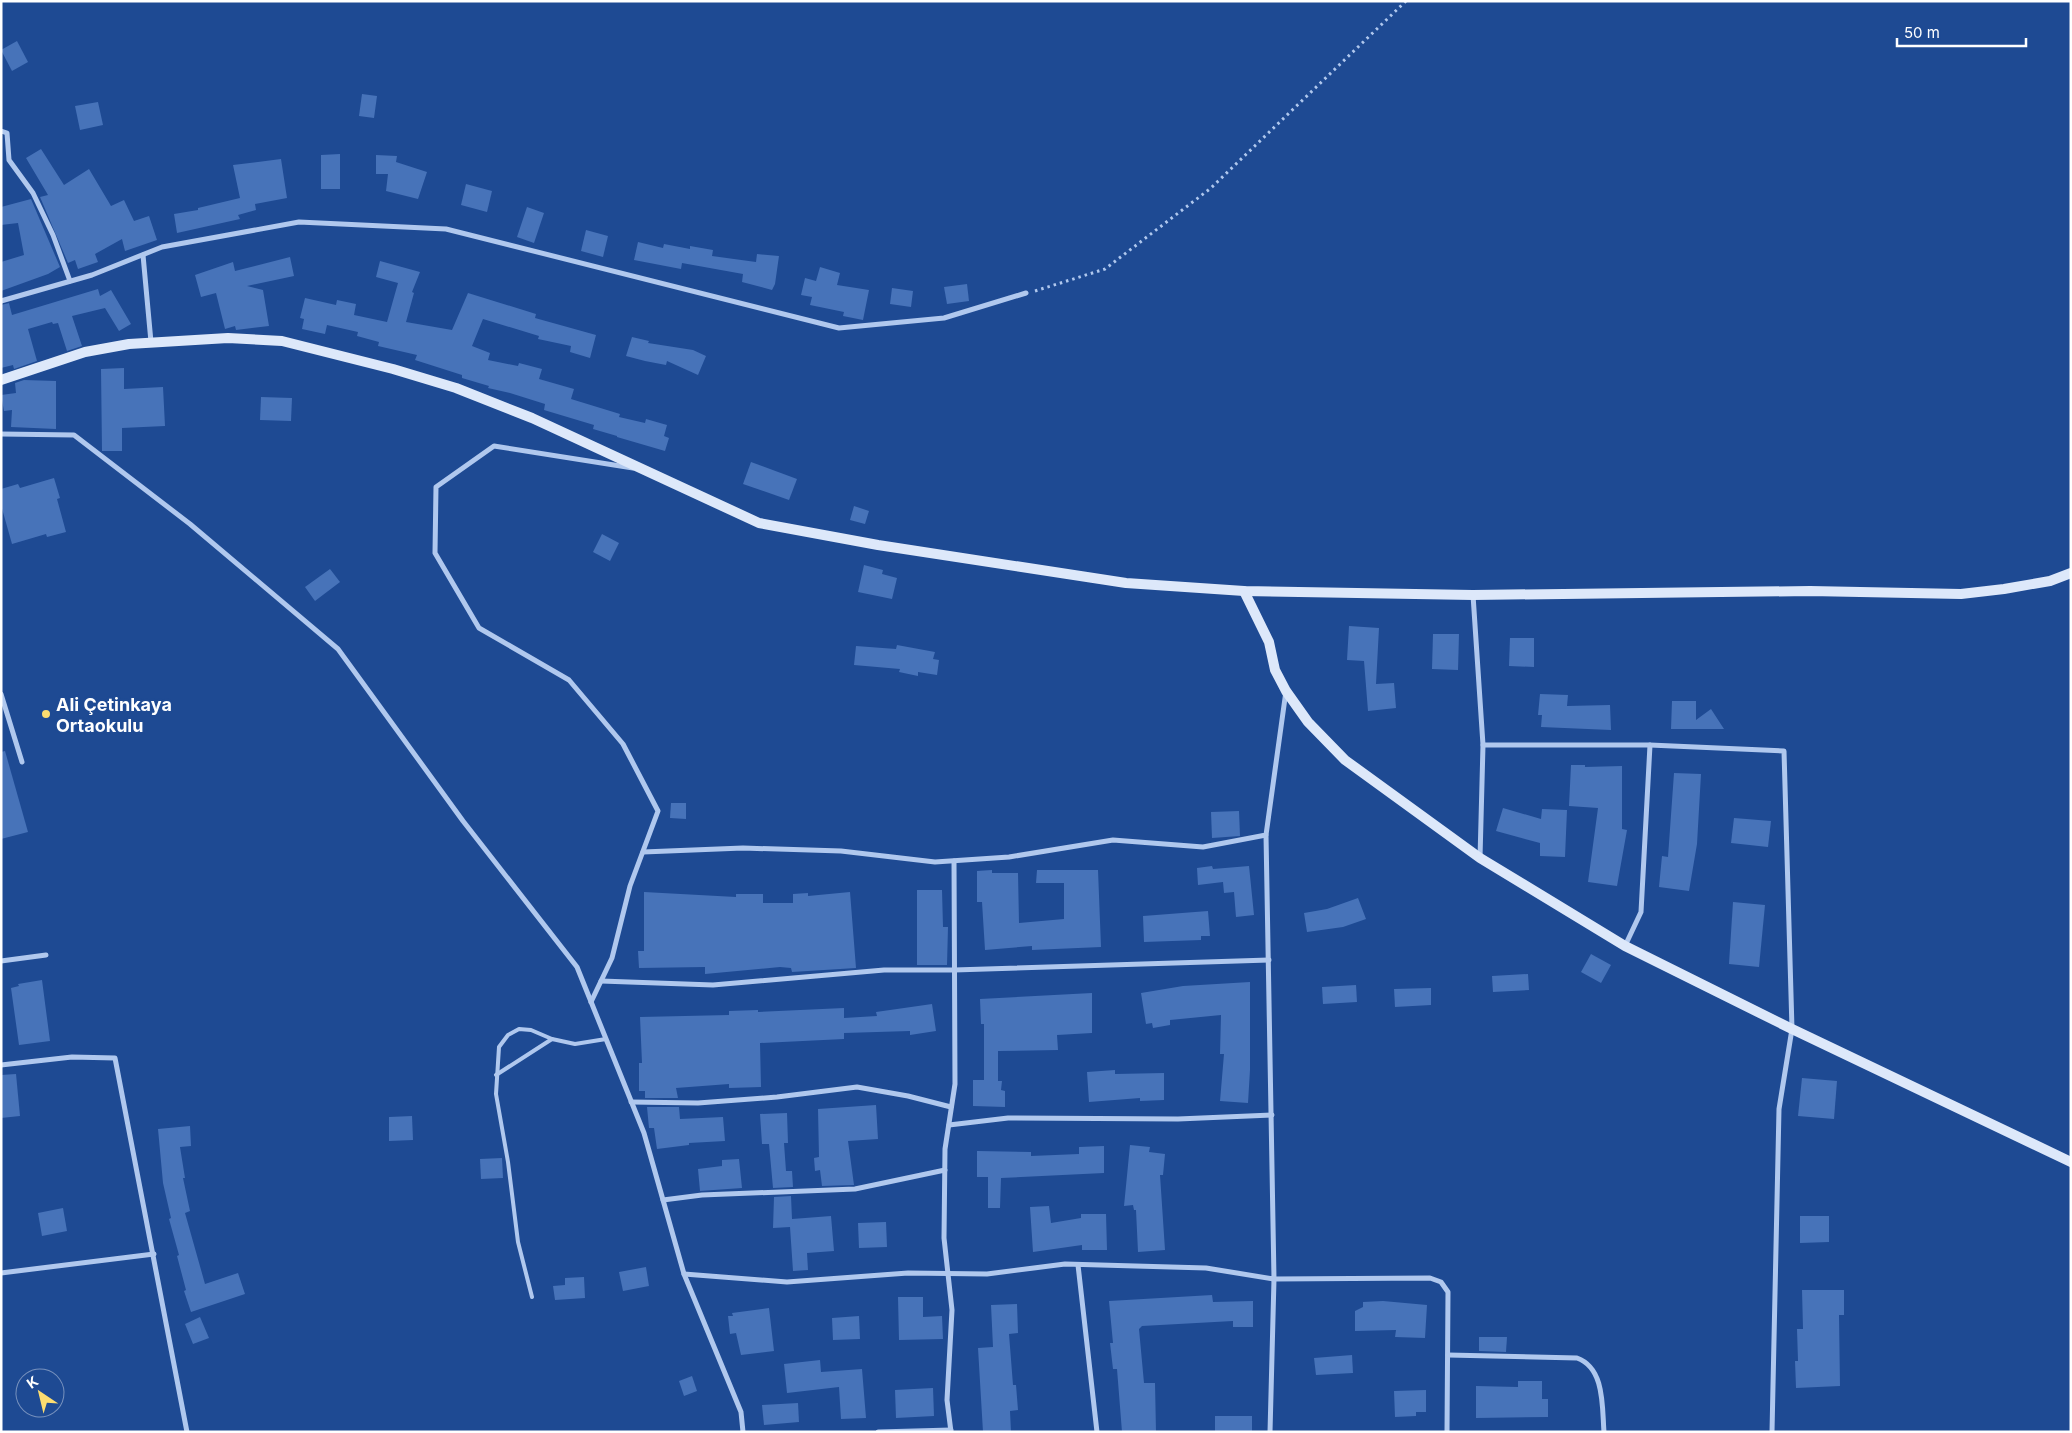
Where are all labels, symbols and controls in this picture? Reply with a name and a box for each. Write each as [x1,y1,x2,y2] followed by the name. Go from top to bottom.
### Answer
[1897,15,2026,47] scale bar
[1904,23,1940,42] text: 50 m
[56,694,172,736] place label: Ali Çetinkaya Ortaokulu
[40,708,52,720] marker: Ali Çetinkaya Ortaokulu
[15,1368,65,1418] north arrow
[23,1372,41,1392] text: K

